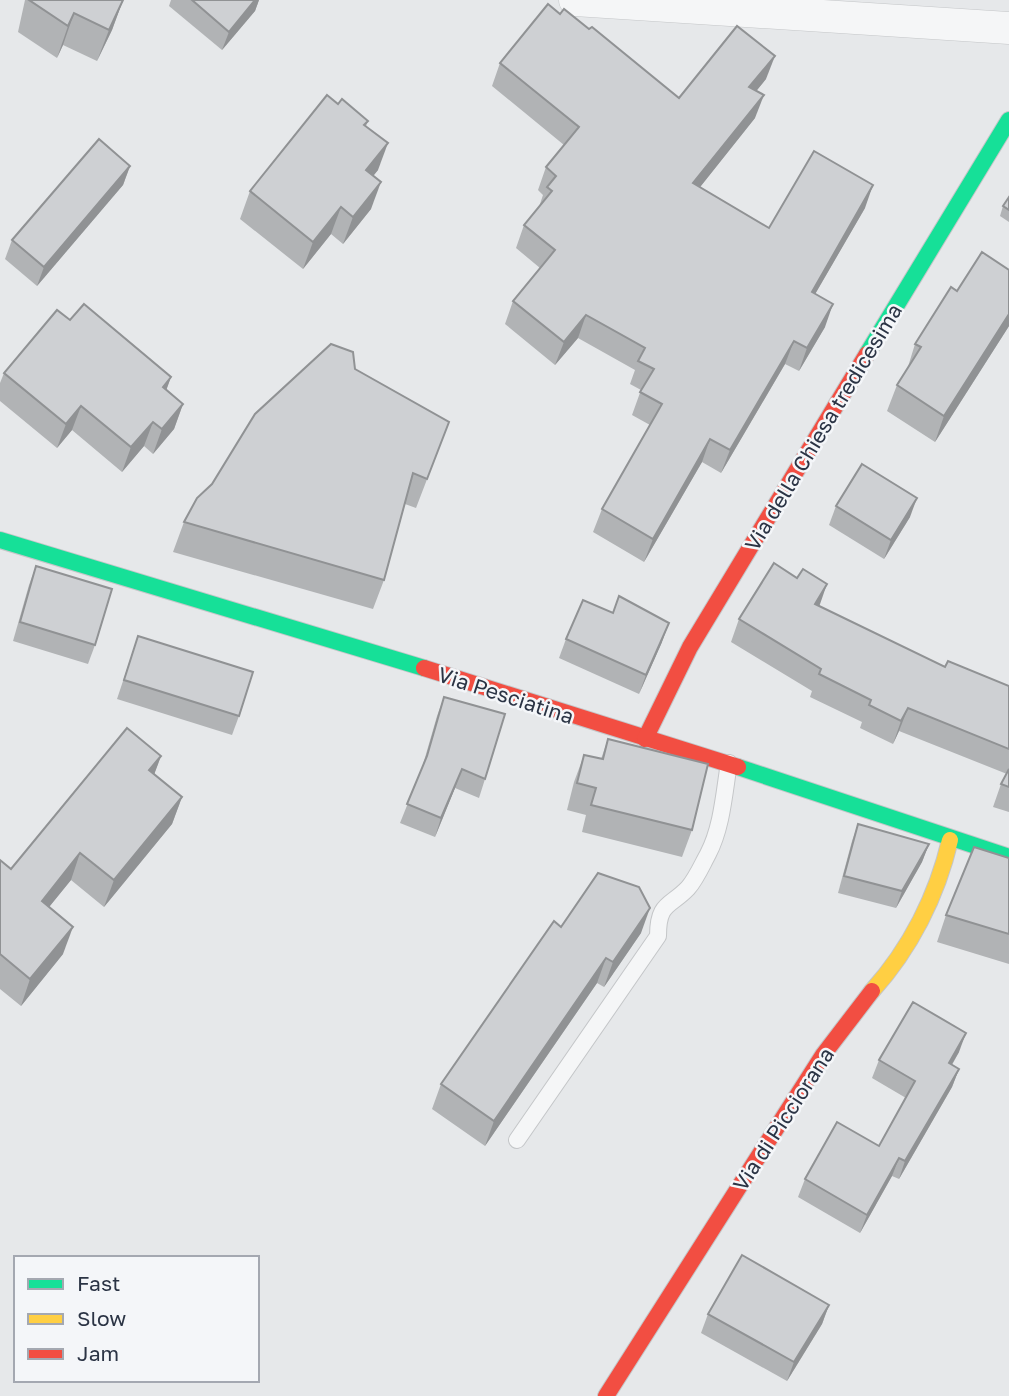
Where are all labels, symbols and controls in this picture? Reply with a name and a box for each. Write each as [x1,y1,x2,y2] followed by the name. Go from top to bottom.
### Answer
[739,299,907,555] street label: Via della Chiesa tredicesima
[435,661,577,729] street label: Via Pesciatina
[727,1042,839,1196] street label: Via di Picciorana
[14,1256,259,1382] legend
[77,1270,120,1296] text: Fast
[77,1305,126,1331] text: Slow
[77,1340,119,1366] text: Jam

